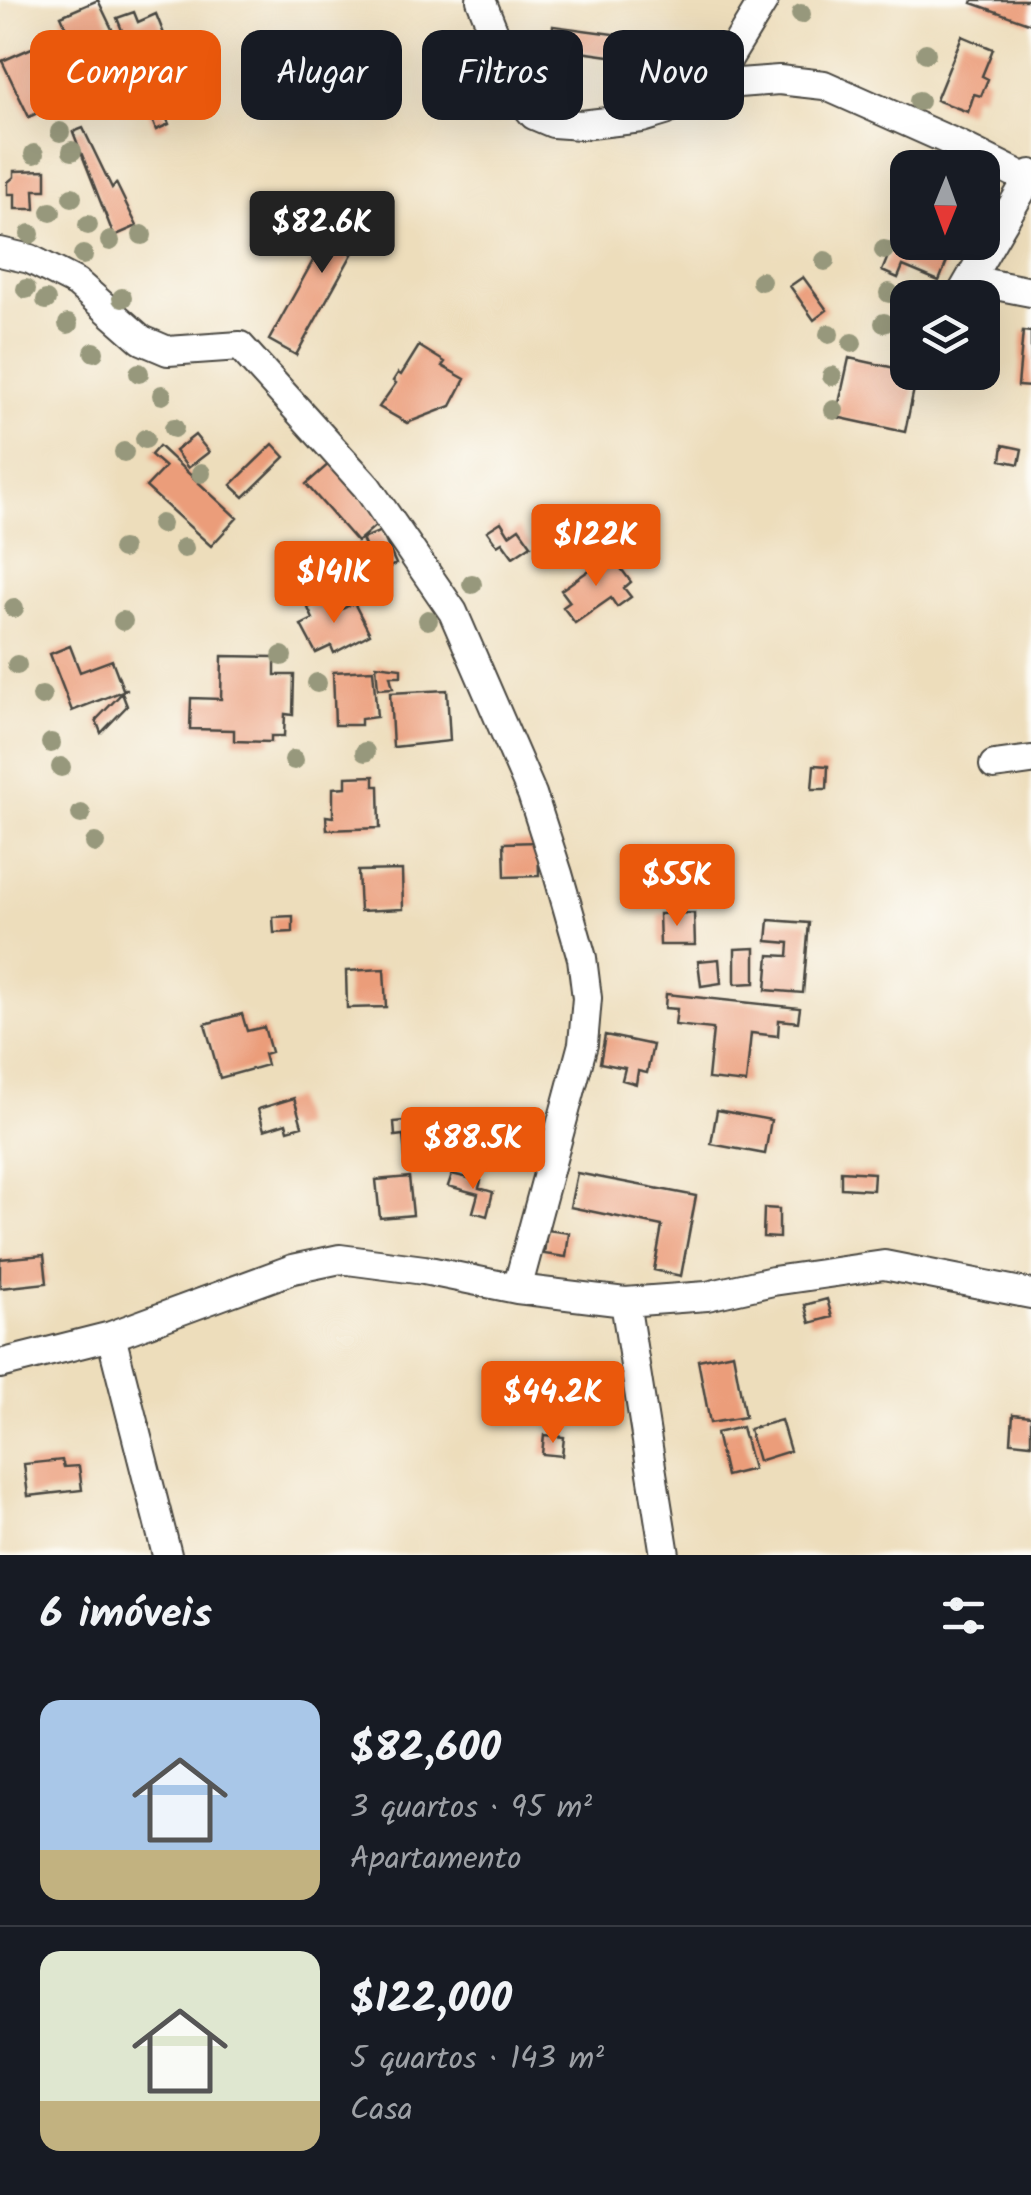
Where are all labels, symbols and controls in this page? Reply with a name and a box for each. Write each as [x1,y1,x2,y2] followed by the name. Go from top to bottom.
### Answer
[30,30,221,120] chip: Comprar
[241,30,402,120] chip: Alugar
[422,30,583,120] chip: Filtros
[603,30,744,120] chip: Novo
[890,150,1000,260] north arrow
[890,150,1000,390] map controls
[241,191,403,276] pin: $82.6K
[272,198,372,249] text: $82.6K
[890,280,1000,390] button: layers
[526,504,666,589] pin: $122K
[553,511,639,562] text: $122K
[264,541,404,626] pin: $141K
[297,548,371,599] text: $141K
[618,844,736,929] pin: $55K
[642,851,712,902] text: $55K
[392,1107,554,1192] pin: $88.5K
[423,1114,523,1165] text: $88.5K
[472,1361,634,1446] pin: $44.2K
[503,1368,603,1419] text: $44.2K
[40,1582,212,1649] text: 6 imóveis
[936,1588,991,1643] icon: filters
[350,1716,501,1783] text: $82,600
[120,1740,240,1860] icon: home
[350,1783,592,1834] text: 3 quartos · 95 m²
[350,1834,522,1885] text: Apartamento
[350,1967,512,2034] text: $122,000
[120,1991,240,2111] icon: home
[350,2034,604,2085] text: 5 quartos · 143 m²
[350,2085,413,2136] text: Casa

